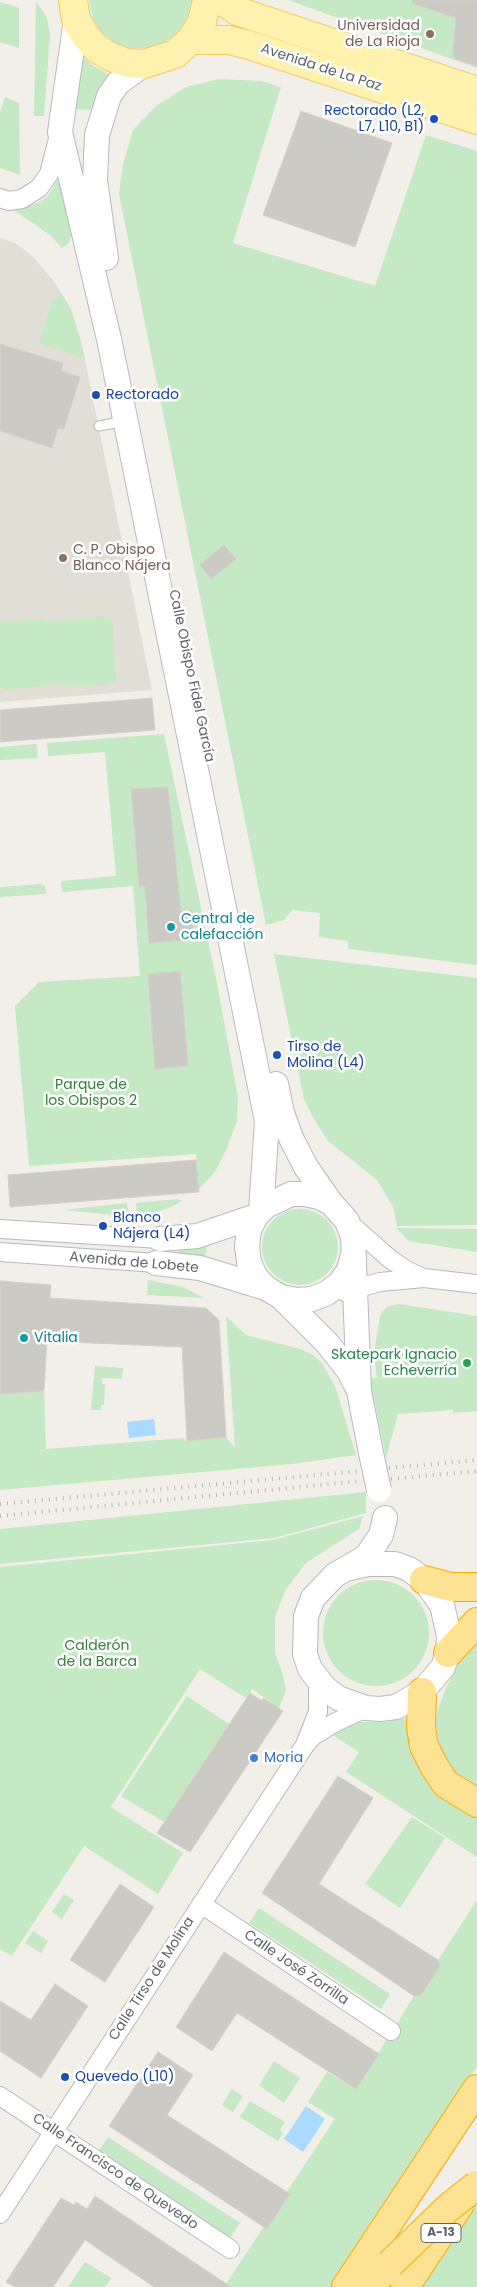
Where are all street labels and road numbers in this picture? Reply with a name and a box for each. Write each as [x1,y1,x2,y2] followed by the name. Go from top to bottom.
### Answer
[258,41,384,95] street label: Avenida de La Paz
[165,588,217,764] street label: Calle Obispo Fidel García
[69,1249,199,1277] street label: Avenida de Lobete
[106,1914,198,2044] street label: Calle Tirso de Molina
[241,1927,351,2009] street label: Calle José Zorrilla
[29,2110,201,2234] street label: Calle Francisco de Quevedo
[421,2224,461,2242] road number: A-13

